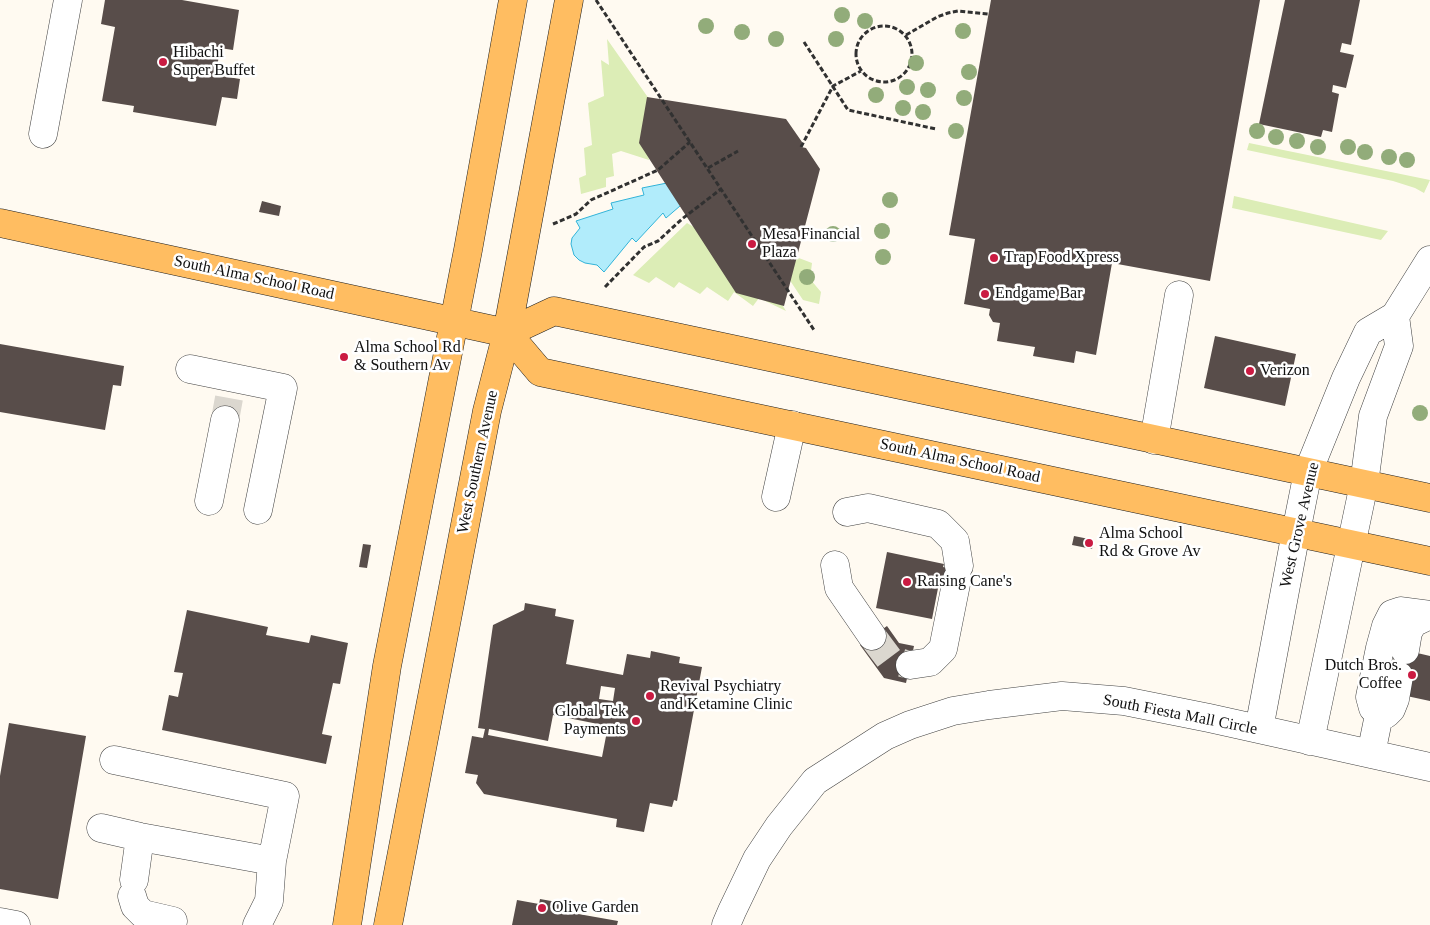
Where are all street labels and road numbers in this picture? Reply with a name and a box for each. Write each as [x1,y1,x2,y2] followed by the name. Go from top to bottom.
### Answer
[172,252,336,304] street label: South Alma School Road
[453,389,503,535] street label: West Southern Avenue
[878,435,1042,487] street label: South Alma School Road
[1276,460,1324,590] street label: West Grove Avenue
[1101,691,1259,739] street label: South Fiesta Mall Circle

